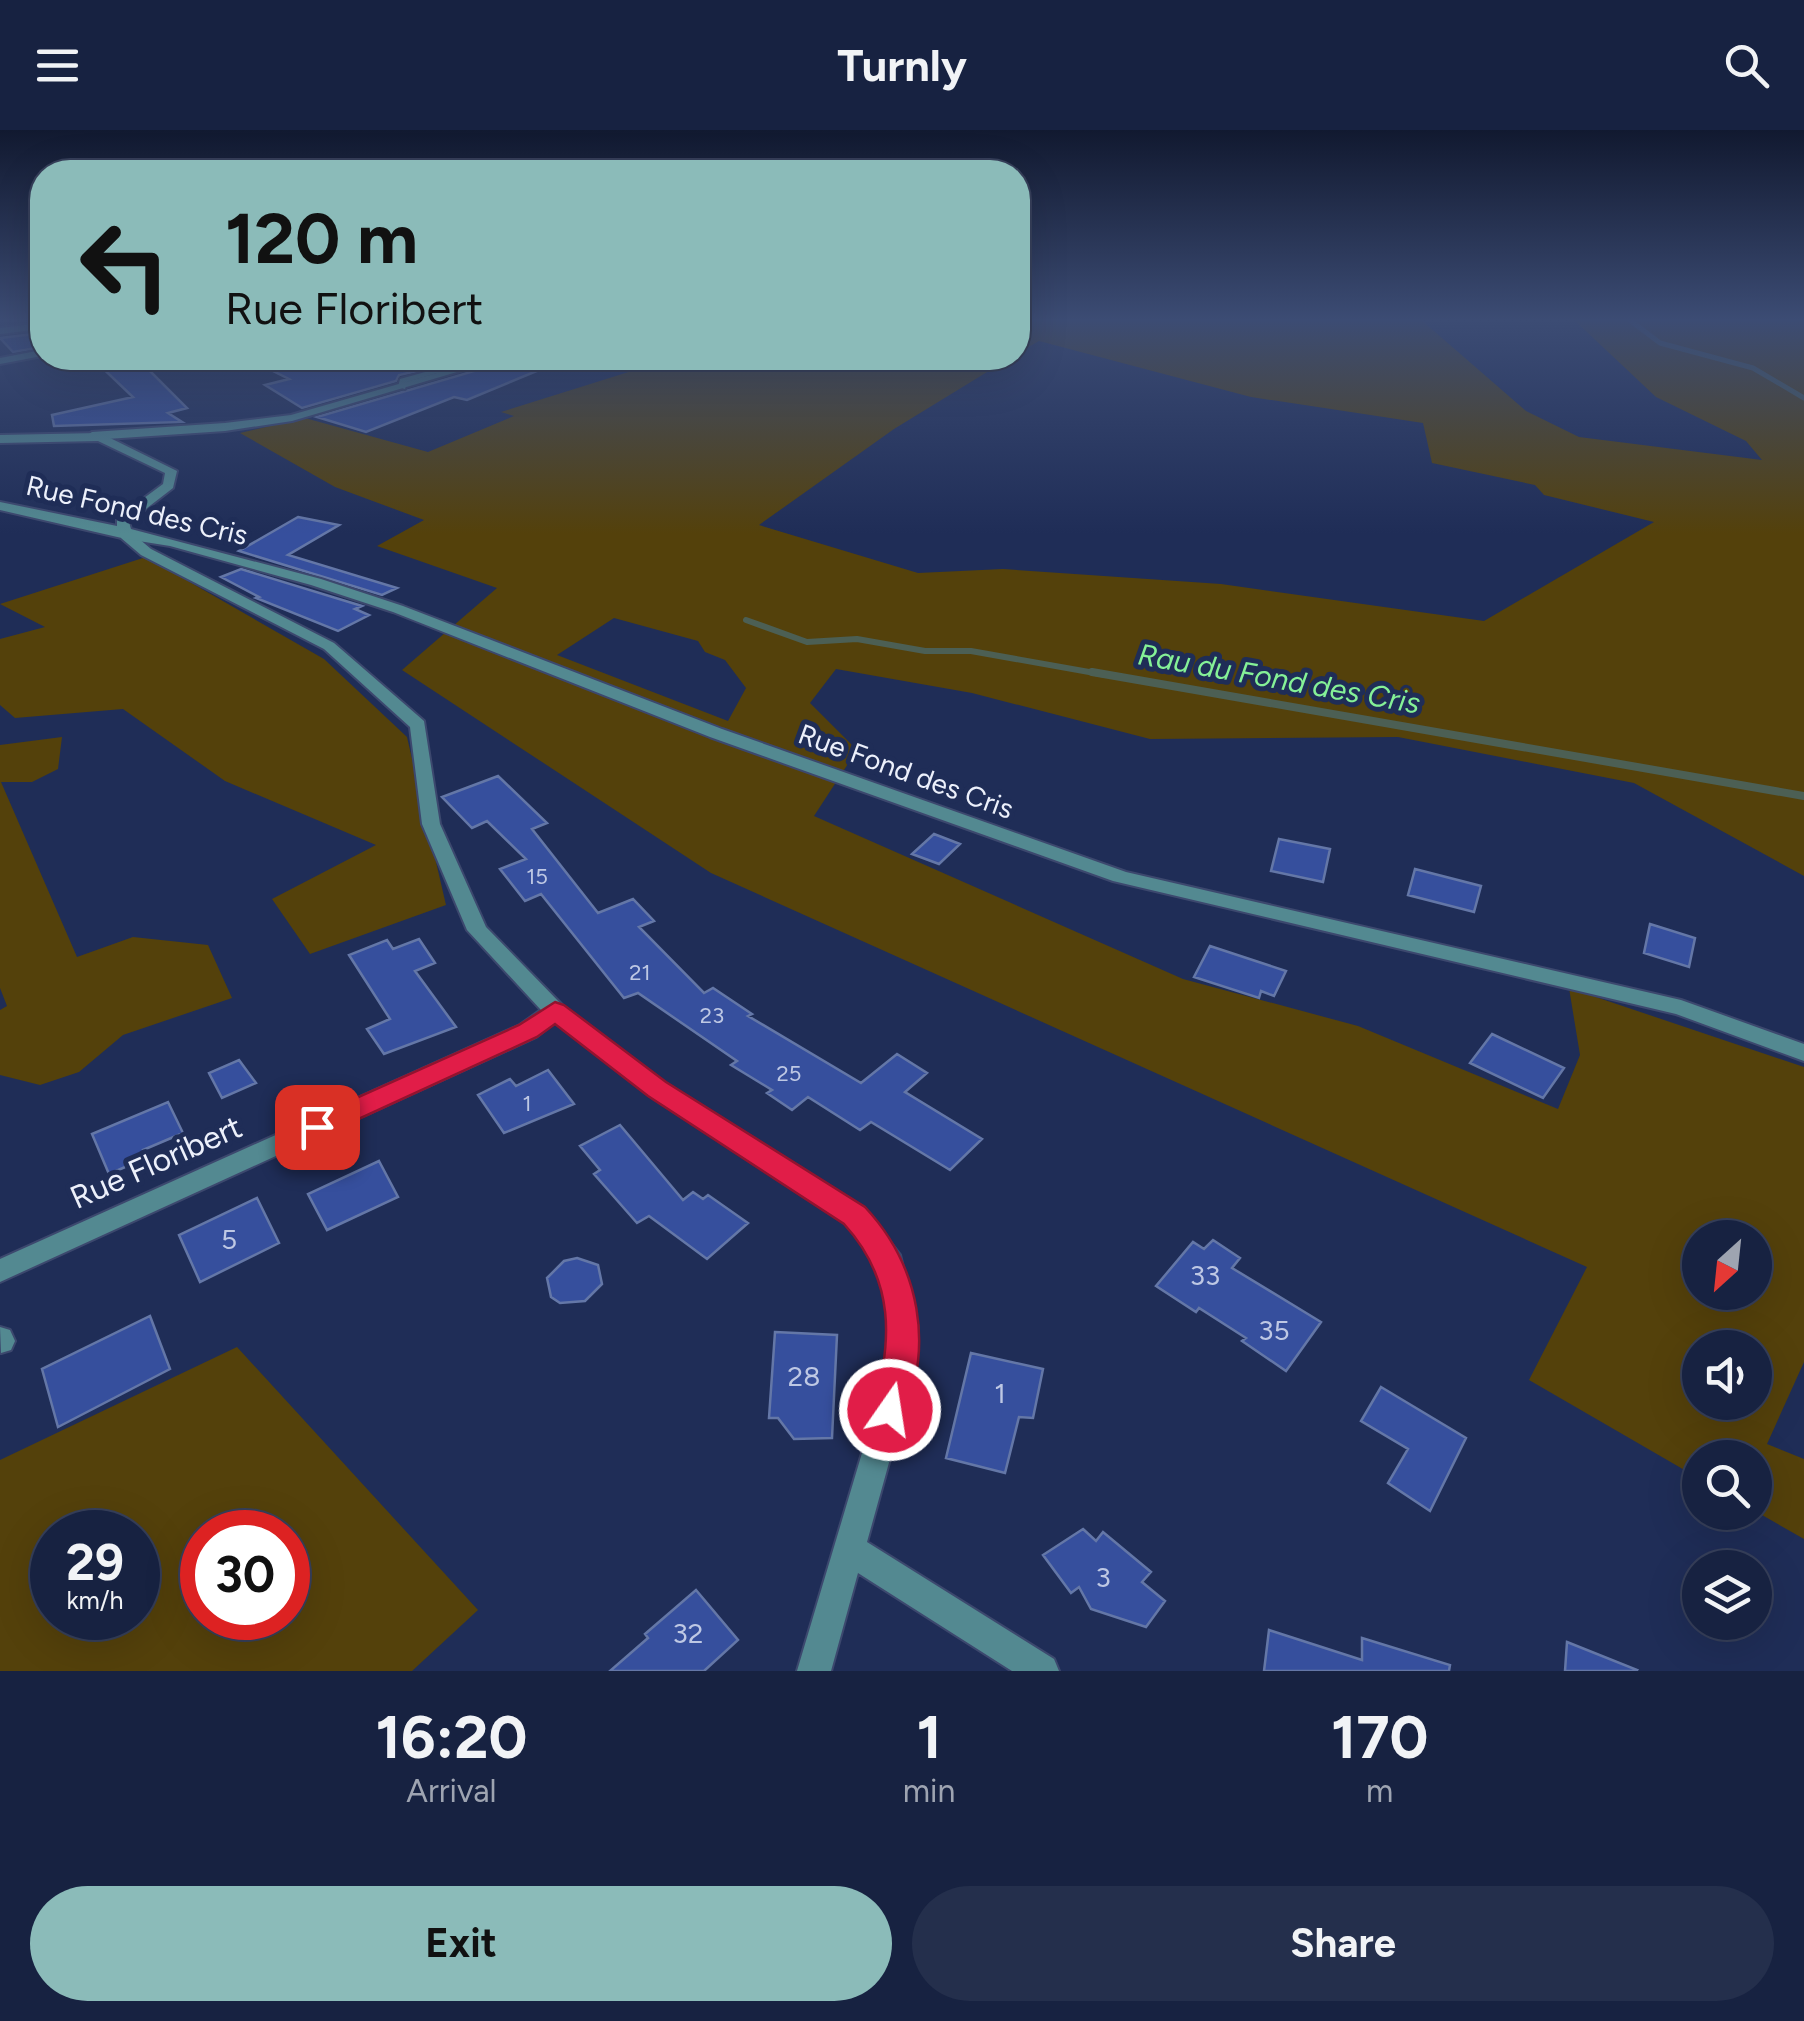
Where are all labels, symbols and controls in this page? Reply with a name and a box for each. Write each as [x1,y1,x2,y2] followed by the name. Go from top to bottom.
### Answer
[30,38,85,93] icon: menu
[837,38,967,92] text: Turnly
[1719,38,1774,93] icon: search
[225,196,418,281] text: 120 m
[60,200,190,330] icon: left
[225,281,483,335] text: Rue Floribert
[23,468,251,552] street label: Rue Fond des Cris
[1135,635,1423,722] water label: Rau du Fond des Cris
[794,716,1018,826] street label: Rue Fond des Cris
[526,863,548,890] house number: 15
[629,959,651,986] house number: 21
[700,1002,724,1029] house number: 23
[777,1060,801,1087] house number: 25
[275,1085,360,1170] pin
[522,1090,532,1117] house number: 1
[290,1100,345,1155] icon: arrive
[64,1107,248,1217] street label: Rue Floribert
[1682,1220,1772,1310] north arrow
[1682,1220,1772,1640] map controls
[221,1222,237,1256] house number: 5
[1190,1258,1220,1292] house number: 33
[1258,1313,1290,1347] house number: 35
[1682,1330,1772,1420] button: sound
[838,1358,942,1462] position arrow
[788,1359,820,1393] house number: 28
[994,1376,1006,1410] house number: 1
[1682,1440,1772,1530] button: search
[180,1510,310,1640] speed limit sign: 30
[66,1532,124,1593] text: 29
[1682,1550,1772,1640] button: layers
[1095,1560,1111,1594] house number: 3
[66,1585,124,1615] text: km/h
[673,1616,703,1650] house number: 32
[376,1701,527,1773] text: 16:20
[916,1701,942,1773] text: 1
[1331,1701,1428,1773] text: 170
[406,1772,497,1810] text: Arrival
[903,1772,955,1810] text: min
[1366,1772,1393,1810] text: m
[30,1886,892,2001] button: Exit
[912,1886,1774,2001] button: Share

